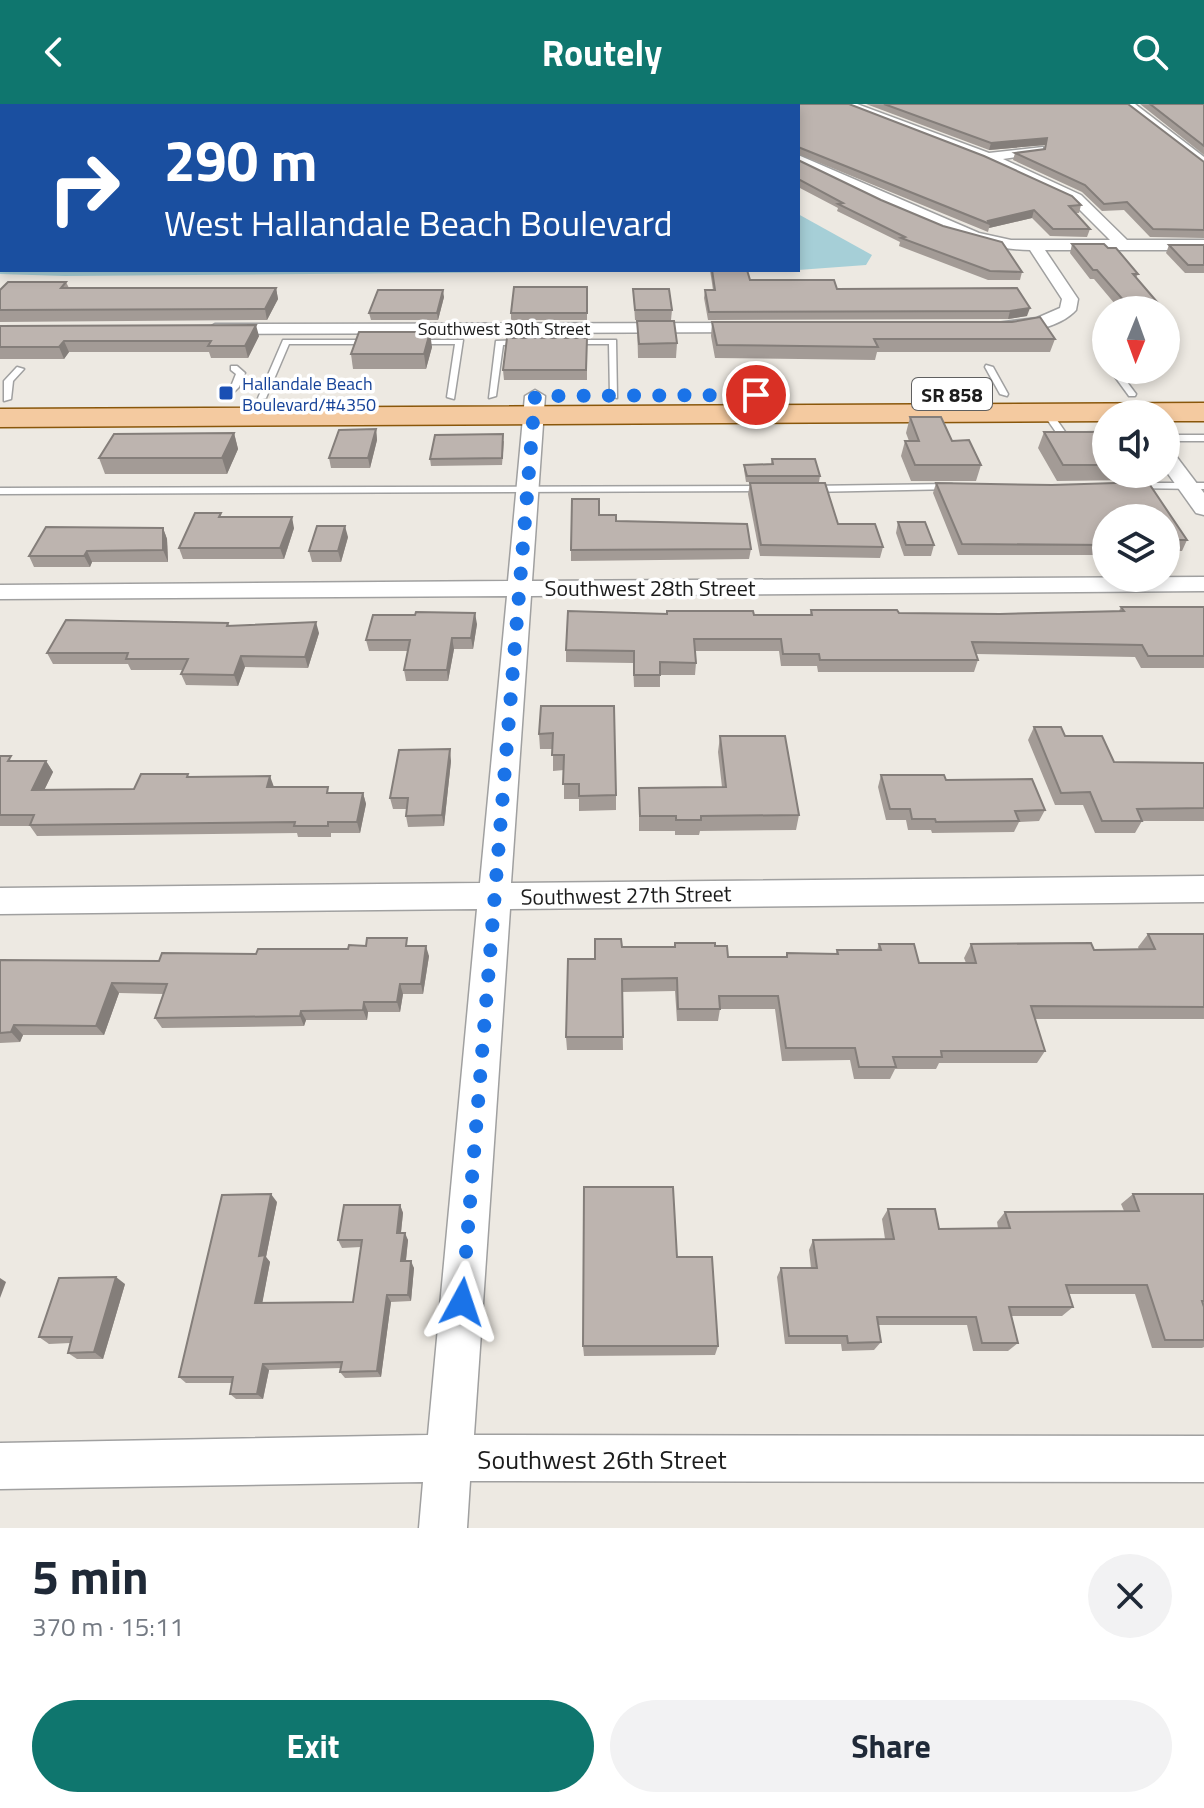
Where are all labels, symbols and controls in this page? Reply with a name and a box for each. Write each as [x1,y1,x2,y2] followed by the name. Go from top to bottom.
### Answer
[542,25,662,80] text: Routely
[32,30,76,74] icon: back
[1128,30,1172,74] icon: search
[164,118,317,203] text: 290 m
[32,136,136,240] icon: right
[164,195,672,250] text: West Hallandale Beach Boulevard
[1092,296,1180,384] north arrow
[1092,296,1180,592] map controls
[418,315,591,342] street label: Southwest 30th Street
[722,361,790,429] pin
[242,370,376,418] place label: Hallandale Beach Boulevard/#4350
[734,373,778,417] icon: arrive
[912,378,992,410] road number: SR 858
[217,384,235,402] marker: Hallandale Beach Boulevard/#4350
[1092,400,1180,488] button: sound
[1092,504,1180,592] button: layers
[545,571,756,605] street label: Southwest 28th Street
[520,876,732,914] street label: Southwest 27th Street
[420,1260,504,1344] position arrow
[477,1440,727,1479] street label: Southwest 26th Street
[32,1540,149,1613] text: 5 min
[1088,1554,1172,1638] button: close
[32,1607,184,1646] text: 370 m · 15:11
[32,1700,594,1792] button: Exit
[610,1700,1172,1792] button: Share

